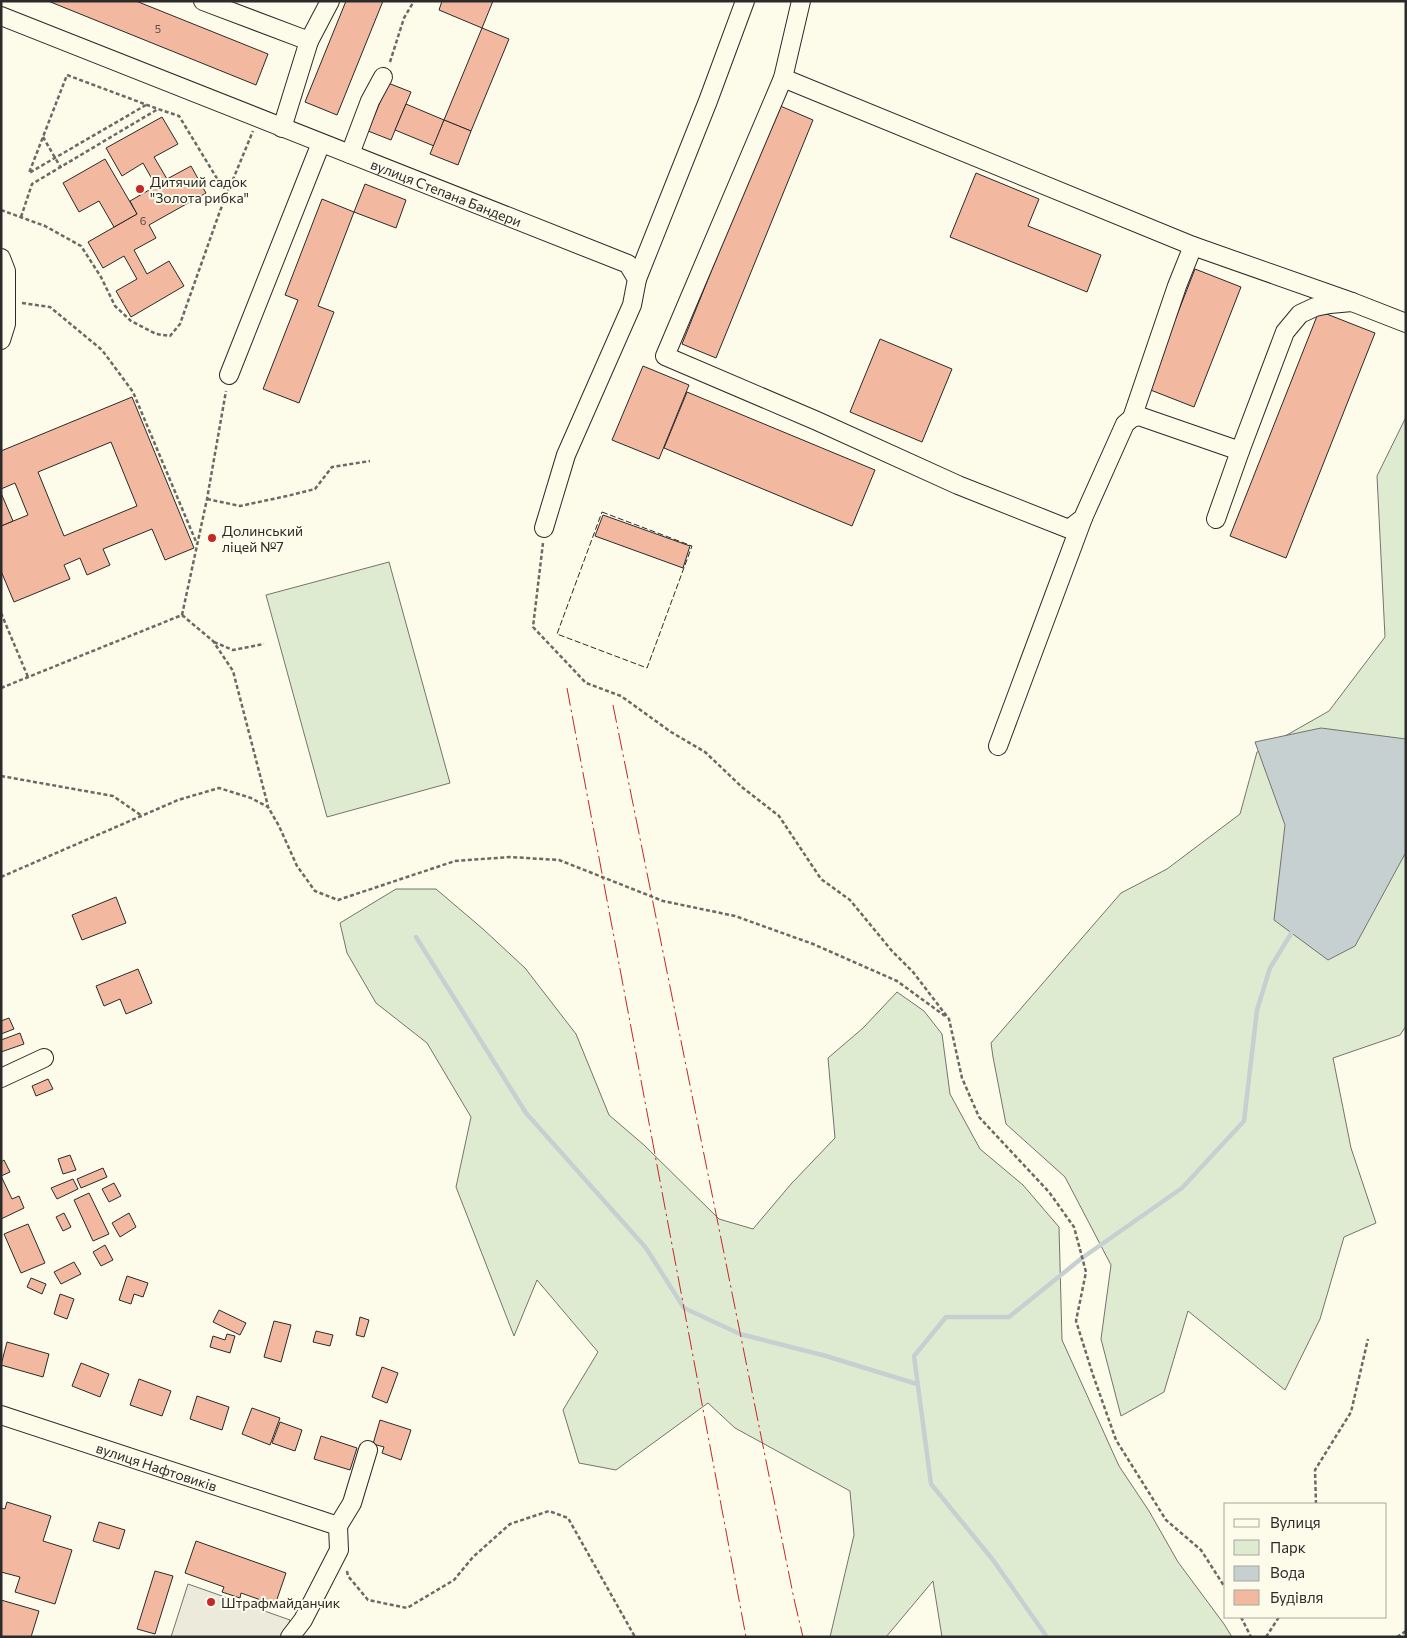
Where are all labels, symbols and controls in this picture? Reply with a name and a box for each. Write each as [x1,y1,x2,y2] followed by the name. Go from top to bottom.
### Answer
[155,22,161,35] house number: 5
[369,155,524,230] street label: вулиця Степана Бандери
[150,173,249,206] place label: Дитячий садок "Золота рибка"
[134,183,146,195] marker: Дитячий садок "Золота рибка"
[140,214,147,227] house number: 6
[222,522,303,555] place label: Долинський ліцей №7
[206,532,218,544] marker: Долинський ліцей №7
[94,1439,219,1494] street label: вулиця Нафтовиків
[1224,1503,1387,1618] legend
[1270,1513,1321,1531] text: Вулиця
[1270,1538,1306,1556] text: Парк
[1270,1563,1305,1581] text: Вода
[1270,1588,1323,1606] text: Будівля
[221,1594,341,1611] place label: Штрафмайданчик
[205,1596,217,1608] marker: Штрафмайданчик

